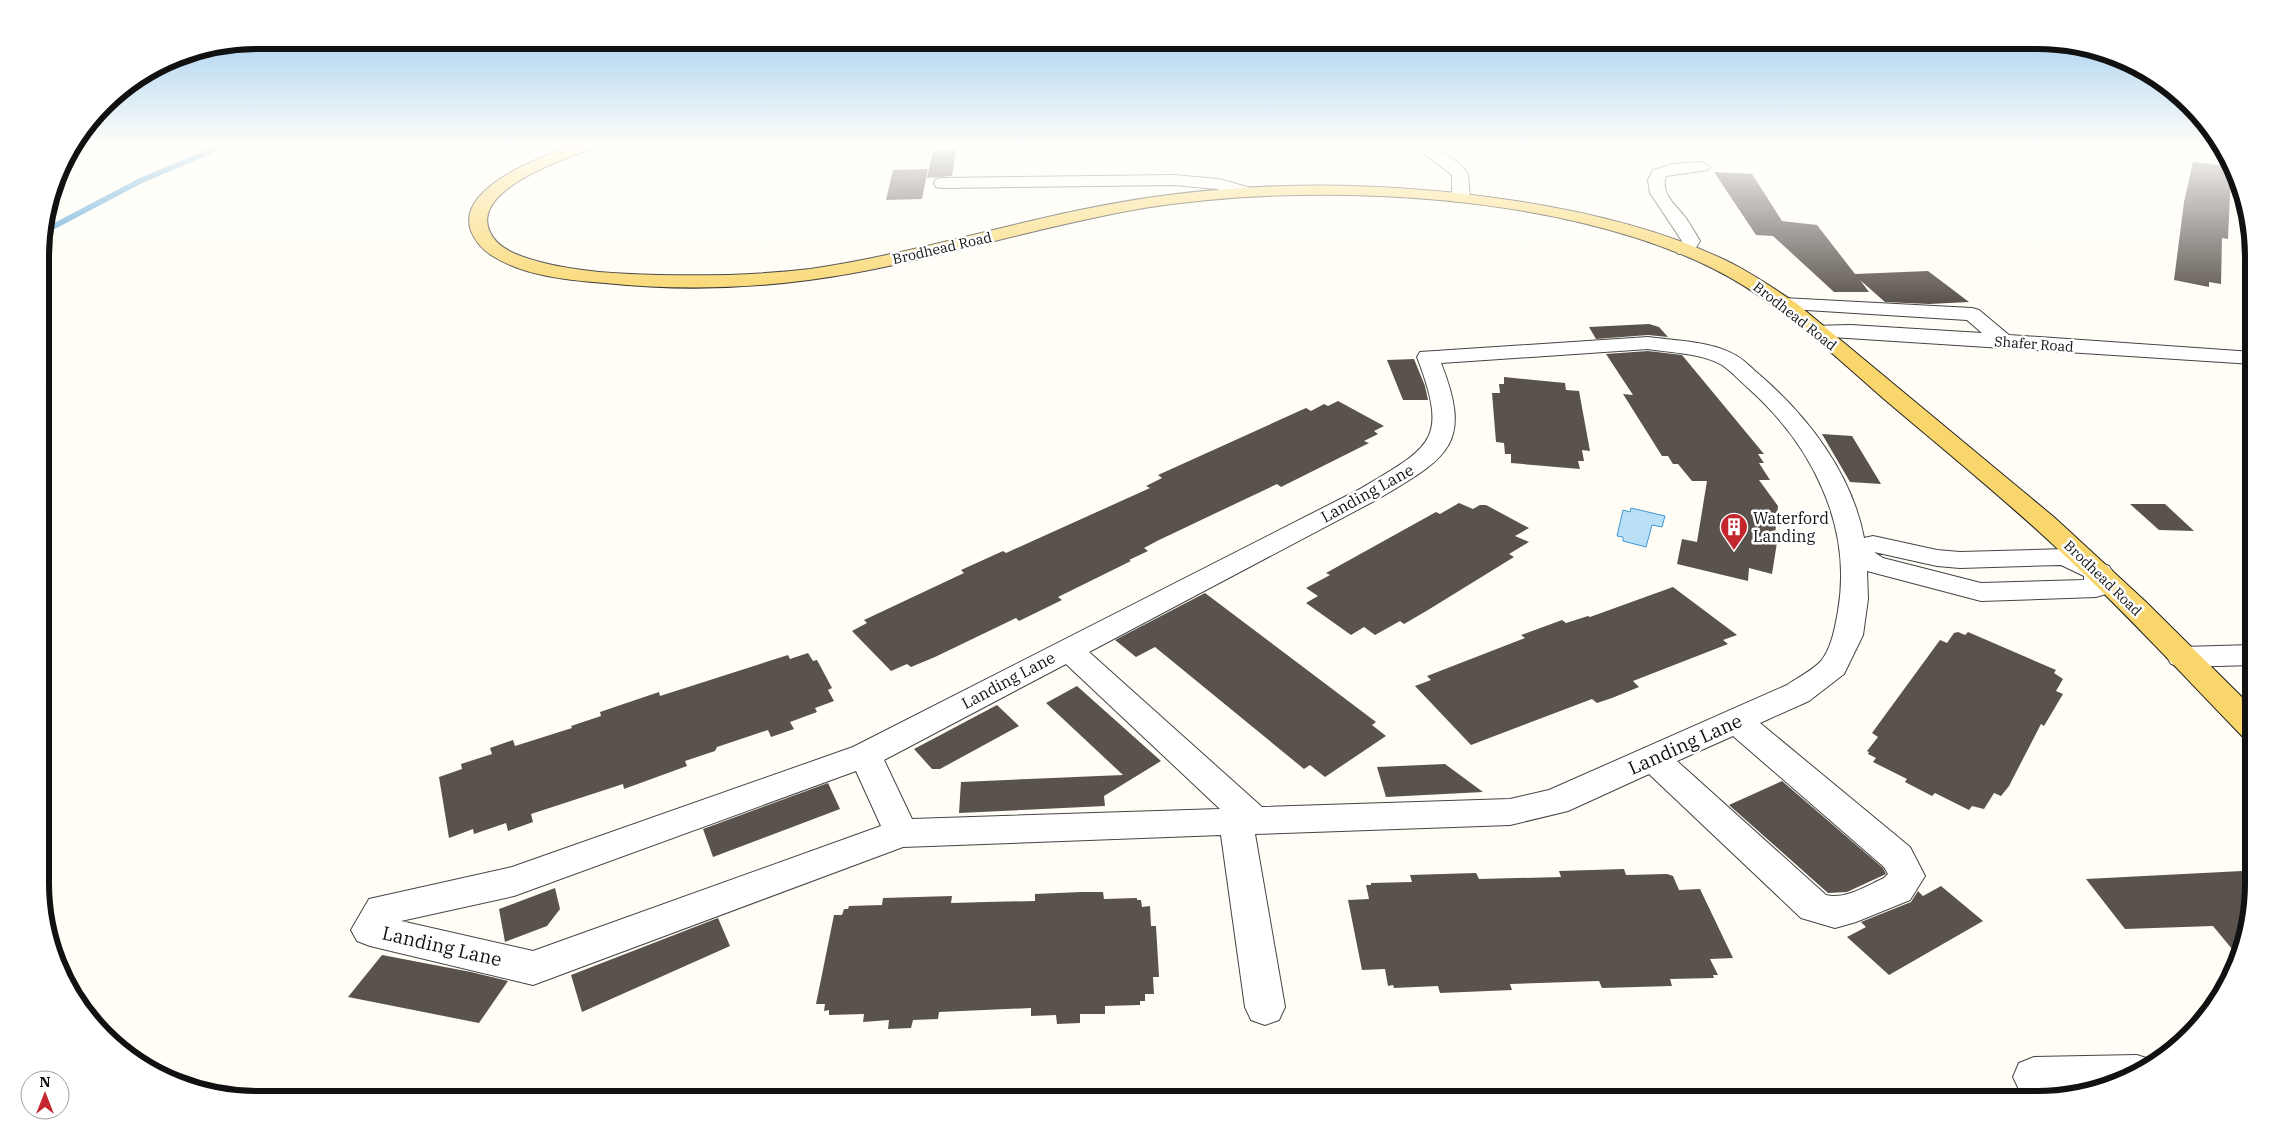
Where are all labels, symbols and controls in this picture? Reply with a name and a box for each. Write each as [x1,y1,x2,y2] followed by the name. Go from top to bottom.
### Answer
[891,228,994,268] street label: Brodhead Road
[1750,278,1841,355] street label: Brodhead Road
[1994,332,2075,356] street label: Shafer Road
[1317,459,1417,527] street label: Landing Lane
[1753,508,1829,546] place label: Waterford Landing
[1719,512,1749,551] building icon: Waterford Landing
[2060,536,2146,620] street label: Brodhead Road
[958,647,1058,713] street label: Landing Lane
[1624,708,1746,780] street label: Landing Lane
[380,921,504,971] street label: Landing Lane
[20,1070,70,1120] north arrow
[39,1073,51,1091] text: N

